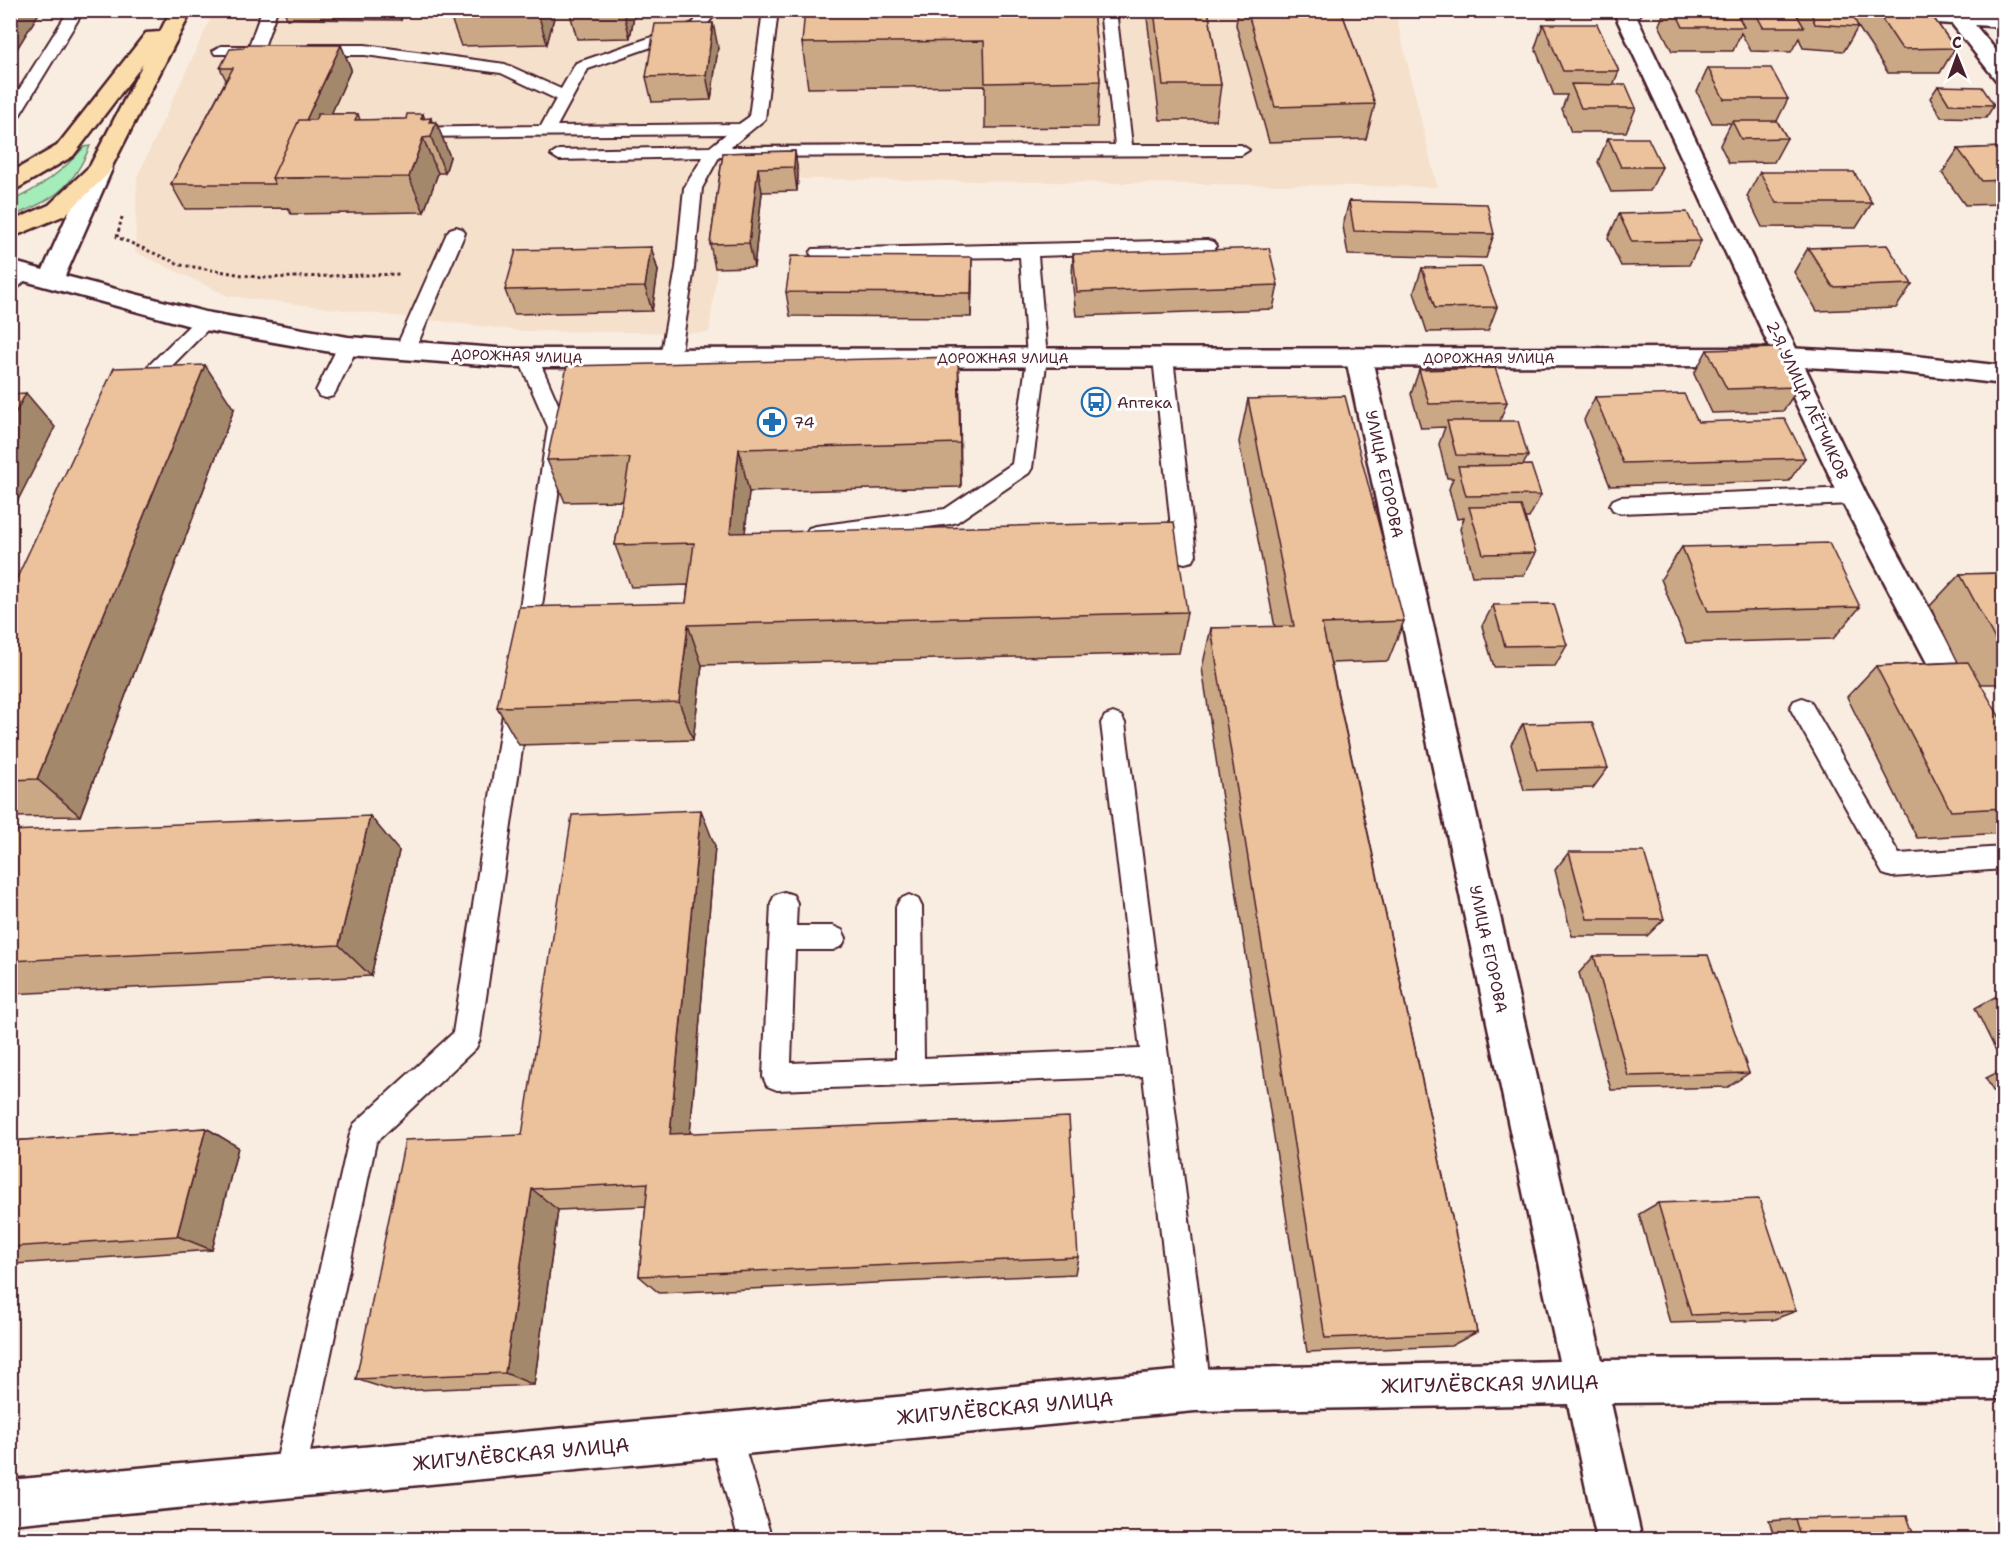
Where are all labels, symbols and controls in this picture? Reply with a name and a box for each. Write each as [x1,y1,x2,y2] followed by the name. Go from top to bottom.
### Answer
[1927,27,1987,87] north arrow
[1952,32,1962,53] text: С
[1762,317,1854,483] street label: 2-Я УЛИЦА ЛЁТЧИКОВ
[451,345,583,367] street label: ДОРОЖНАЯ УЛИЦА
[937,349,1069,367] street label: ДОРОЖНАЯ УЛИЦА
[1423,349,1555,367] street label: ДОРОЖНАЯ УЛИЦА
[1080,386,1112,418] bus stop icon: Аптека
[1117,392,1172,413] place label: Аптека
[756,406,788,438] pharmacy icon: 74
[1361,408,1408,540] street label: УЛИЦА ЕГОРОВА
[793,412,815,433] place label: 74
[1465,883,1512,1015] street label: УЛИЦА ЕГОРОВА
[1381,1369,1599,1399] street label: ЖИГУЛЁВСКАЯ УЛИЦА
[895,1386,1115,1430] street label: ЖИГУЛЁВСКАЯ УЛИЦА
[411,1432,631,1476] street label: ЖИГУЛЁВСКАЯ УЛИЦА

